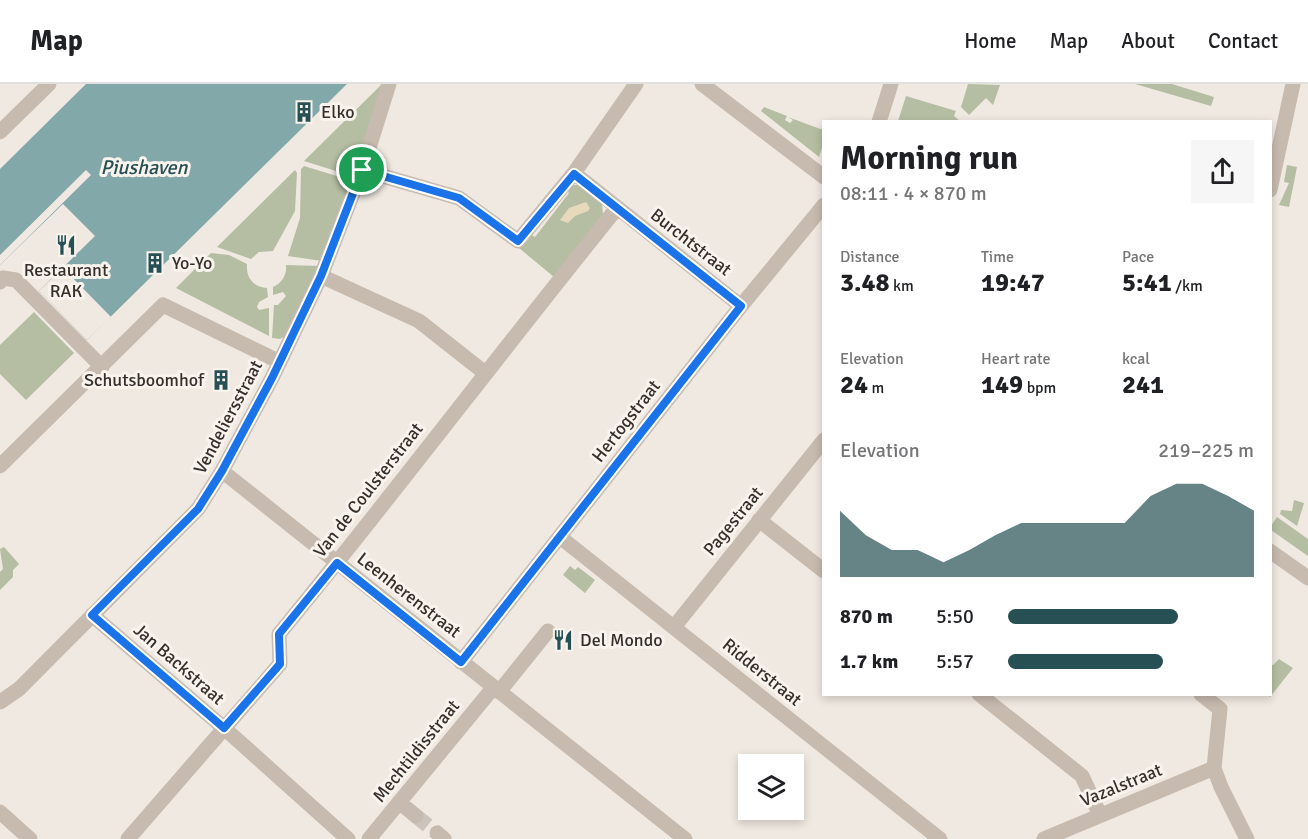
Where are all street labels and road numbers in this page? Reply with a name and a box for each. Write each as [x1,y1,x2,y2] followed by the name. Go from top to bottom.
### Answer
[646,204,736,280] street label: Burchtstraat
[189,356,267,478] street label: Vendeliersstraat
[587,376,665,466] street label: Hertogstraat
[309,418,427,562] street label: Van de Coulsterstraat
[699,482,767,560] street label: Pagestraat
[353,548,465,642] street label: Leenherenstraat
[129,619,229,709] street label: Jan Backstraat
[718,633,806,711] street label: Ridderstraat
[368,695,464,807] street label: Mechtildisstraat
[1077,759,1165,811] street label: Vazalstraat

